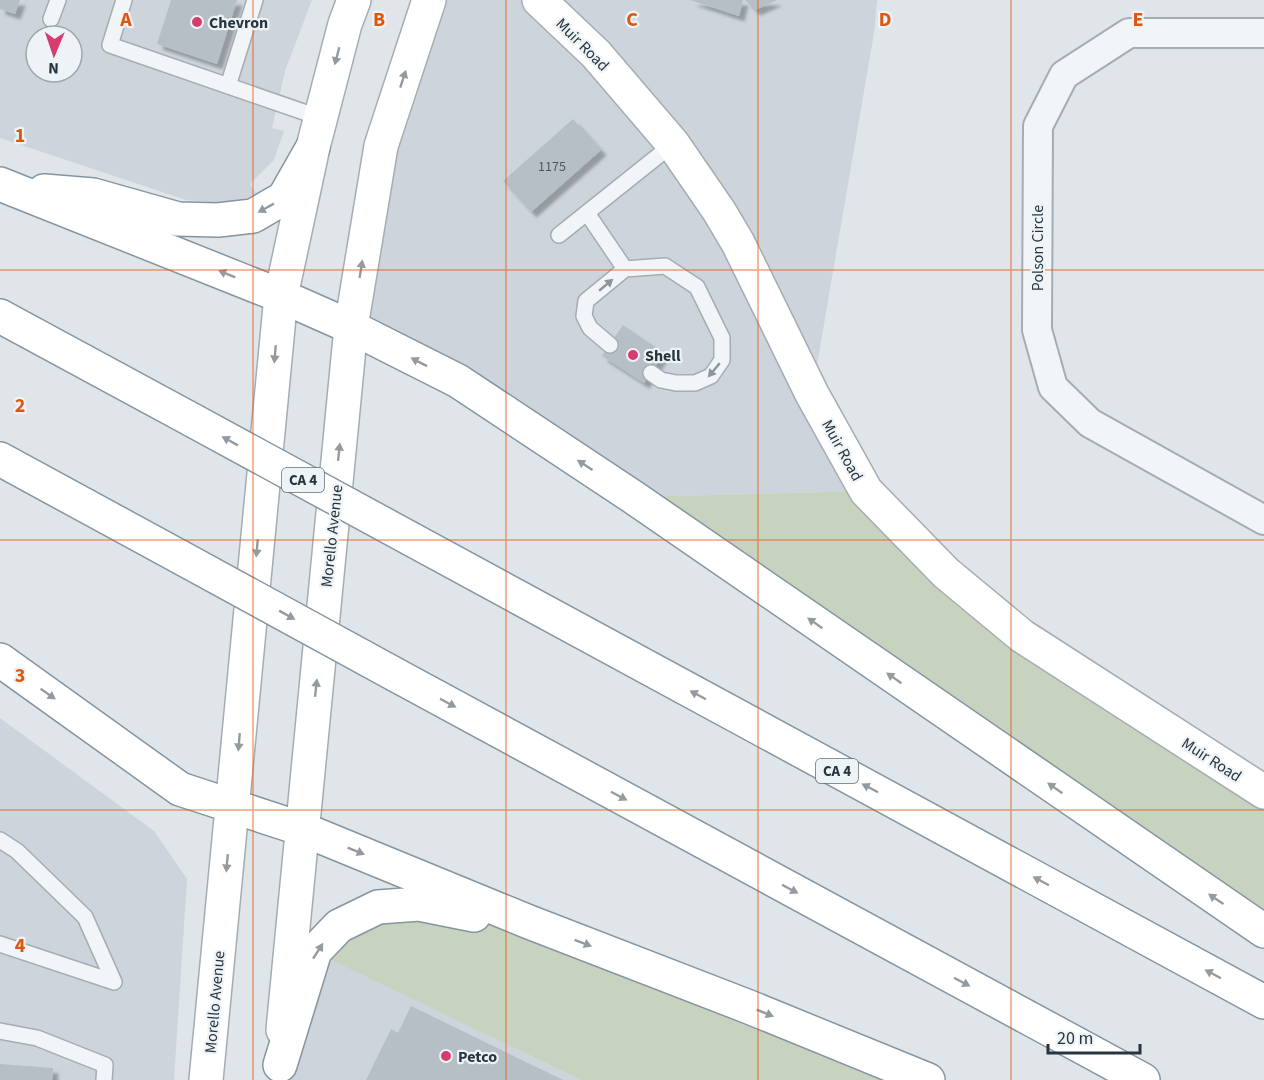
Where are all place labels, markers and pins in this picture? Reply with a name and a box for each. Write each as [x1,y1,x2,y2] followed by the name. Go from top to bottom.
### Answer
[209,12,268,34] place label: Chevron
[190,15,204,29] marker: Chevron
[645,345,681,367] place label: Shell
[626,348,640,362] marker: Shell
[458,1046,497,1068] place label: Petco
[439,1049,453,1063] marker: Petco

